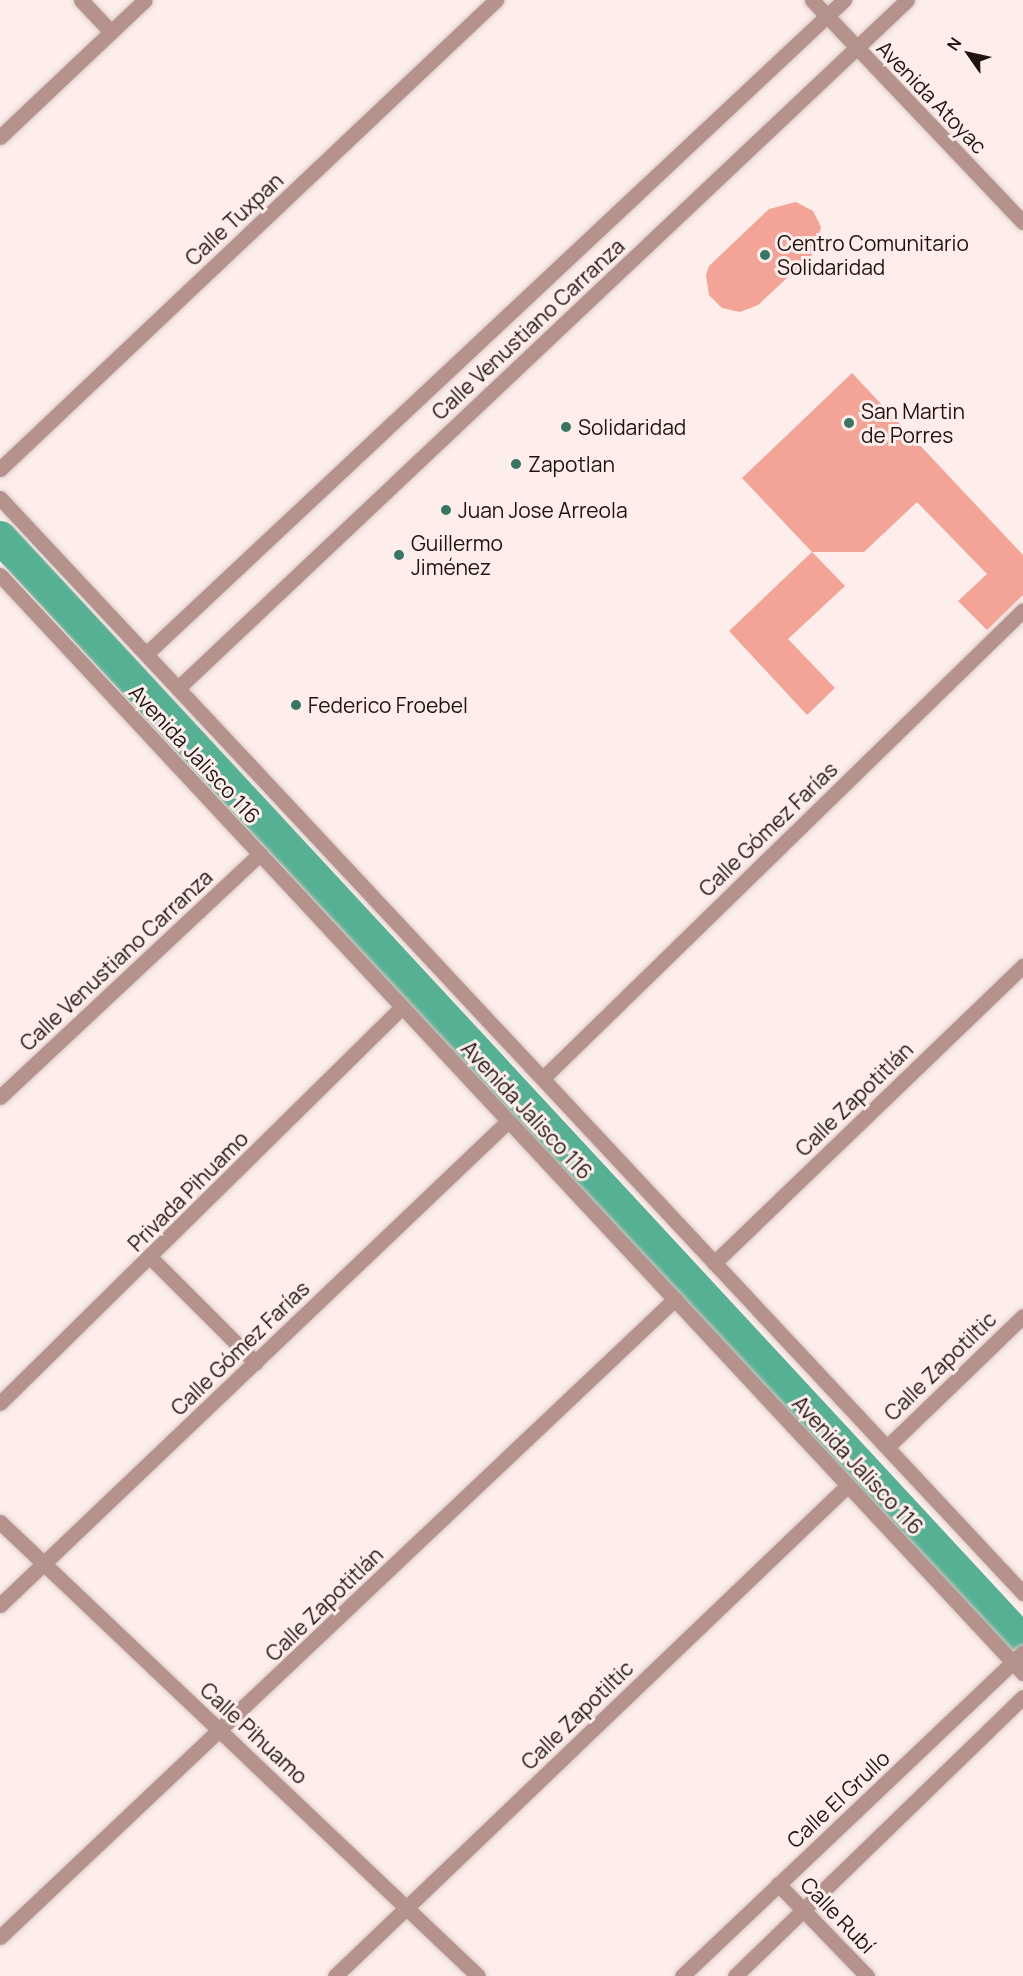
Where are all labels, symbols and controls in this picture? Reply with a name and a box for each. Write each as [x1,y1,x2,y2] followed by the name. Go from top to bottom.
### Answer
[939,24,999,84] north arrow
[942,33,966,55] text: N
[872,35,992,159] street label: Avenida Atoyac
[180,167,288,271] street label: Calle Tuxpan
[777,230,969,280] place label: Centro Comunitario Solidaridad
[427,233,629,425] street label: Calle Venustiano Carranza
[758,248,772,262] marker: Centro Comunitario Solidaridad
[861,398,965,448] place label: San Martin de Porres
[578,414,686,440] place label: Solidaridad
[842,416,856,430] marker: San Martin de Porres
[559,420,573,434] marker: Solidaridad
[528,451,615,477] place label: Zapotlan
[509,457,523,471] marker: Zapotlan
[458,497,628,523] place label: Juan Jose Arreola
[439,503,453,517] marker: Juan Jose Arreola
[411,530,503,580] place label: Guillermo Jiménez
[392,548,406,562] marker: Guillermo Jiménez
[124,680,266,828] street label: Avenida Jalisco 116
[308,692,468,718] place label: Federico Froebel
[289,698,303,712] marker: Federico Froebel
[694,757,842,901] street label: Calle Gómez Farías
[15,864,217,1056] street label: Calle Venustiano Carranza
[456,1036,598,1184] street label: Avenida Jalisco 116
[790,1037,918,1161] street label: Calle Zapotitlán
[123,1126,253,1256] street label: Privada Pihuamo
[166,1276,314,1420] street label: Calle Gómez Farías
[879,1306,1001,1426] street label: Calle Zapotiltic
[787,1391,929,1539] street label: Avenida Jalisco 116
[260,1542,388,1666] street label: Calle Zapotitlán
[516,1655,638,1775] street label: Calle Zapotiltic
[195,1677,313,1789] street label: Calle Pihuamo
[781,1745,895,1853] street label: Calle El Grullo
[796,1872,880,1958] street label: Calle Rubí

